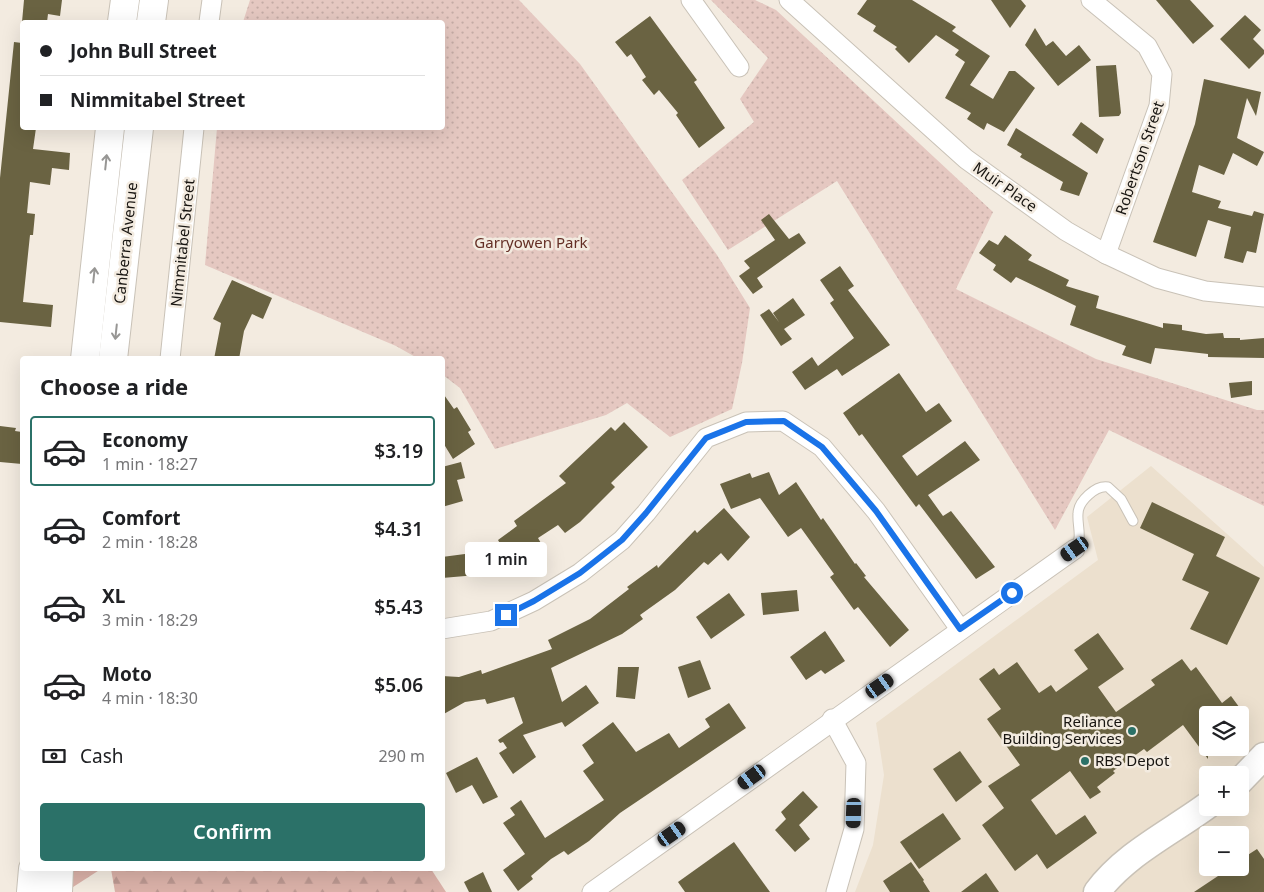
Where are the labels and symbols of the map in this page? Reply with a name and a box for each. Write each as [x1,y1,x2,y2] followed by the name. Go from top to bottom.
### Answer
[1110,98,1168,217] street label: Robertson Street
[101,155,111,171] one-way arrow
[970,157,1042,216] street label: Muir Place
[165,177,199,308] street label: Nimmitabel Street
[109,181,141,305] street label: Canberra Avenue
[474,232,588,252] park label: Garryowen Park
[89,268,99,284] one-way arrow
[111,324,121,340] one-way arrow
[1058,534,1091,564] car
[465,542,547,578] callout: 1 min
[1001,582,1023,604] route start
[495,604,517,626] route end
[863,671,896,701] car
[1003,711,1122,748] place label: Reliance Building Services
[1126,725,1138,737] marker: Reliance Building Services
[1095,750,1170,770] place label: RBS Depot
[1079,755,1091,767] marker: RBS Depot
[735,762,768,792] car
[845,798,862,828] car
[655,819,688,849] car

